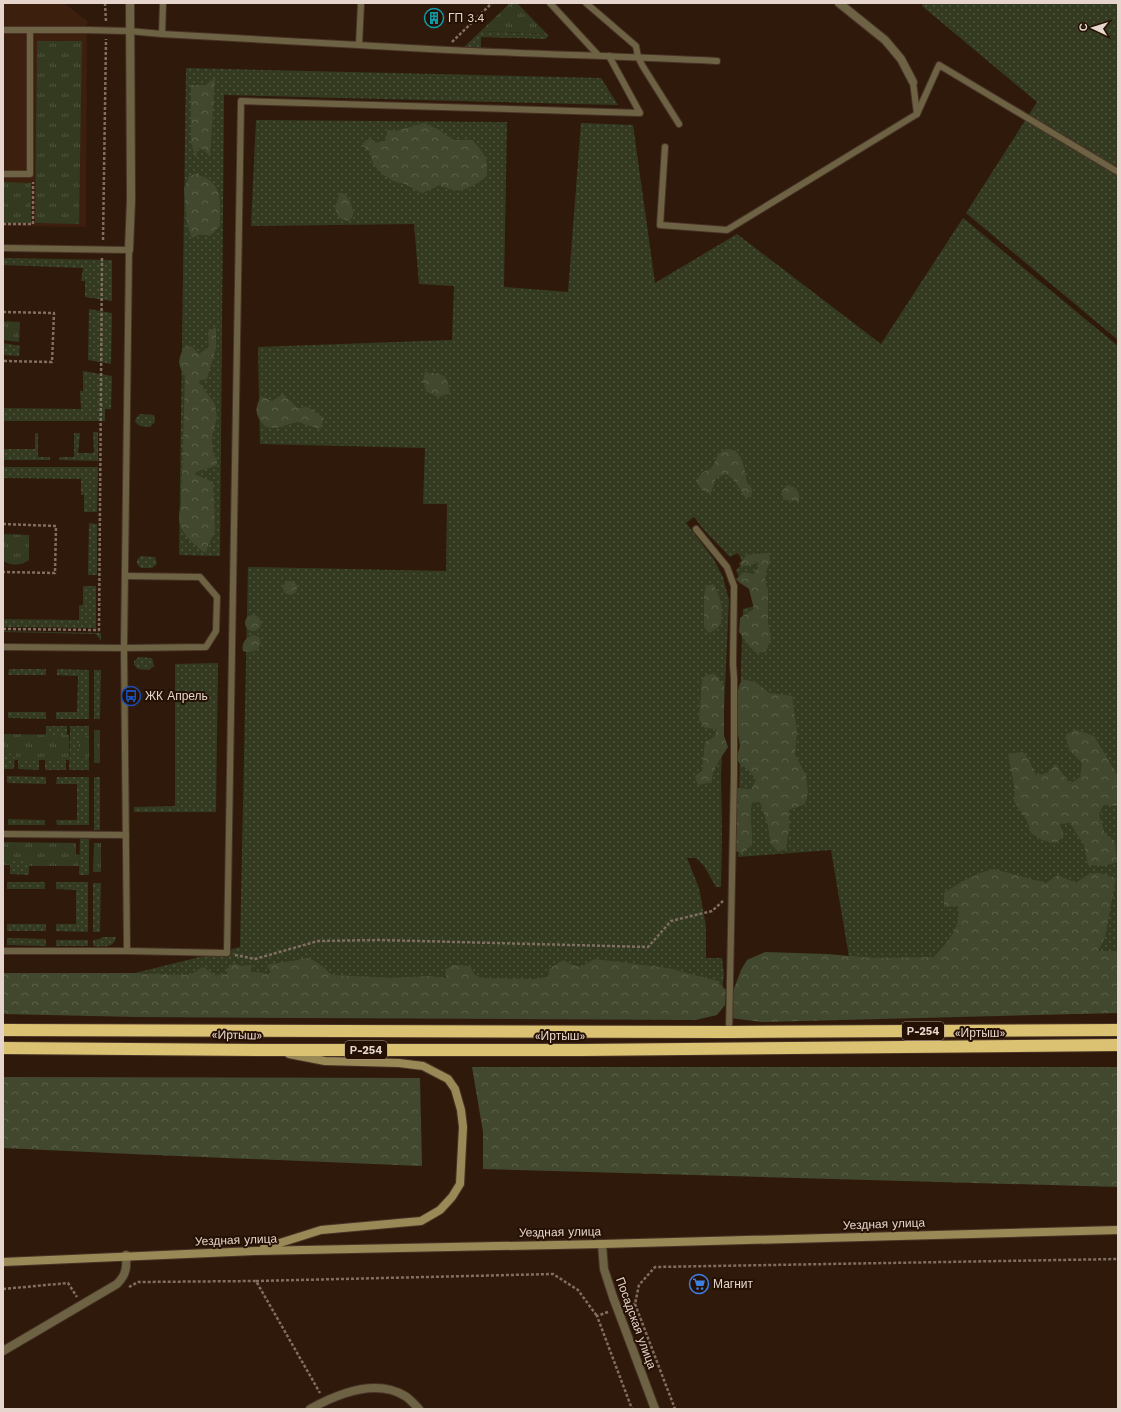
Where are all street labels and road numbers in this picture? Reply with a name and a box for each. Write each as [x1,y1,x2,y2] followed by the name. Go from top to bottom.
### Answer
[902,1022,944,1040] road number: Р-254
[955,1026,1005,1040] street label: «Иртыш»
[212,1028,263,1042] street label: «Иртыш»
[535,1029,585,1043] street label: «Иртыш»
[345,1041,387,1059] road number: Р-254
[843,1216,926,1232] street label: Уездная улица
[519,1224,602,1240] street label: Уездная улица
[195,1232,278,1248] street label: Уездная улица
[613,1275,659,1371] street label: Посадская улица

